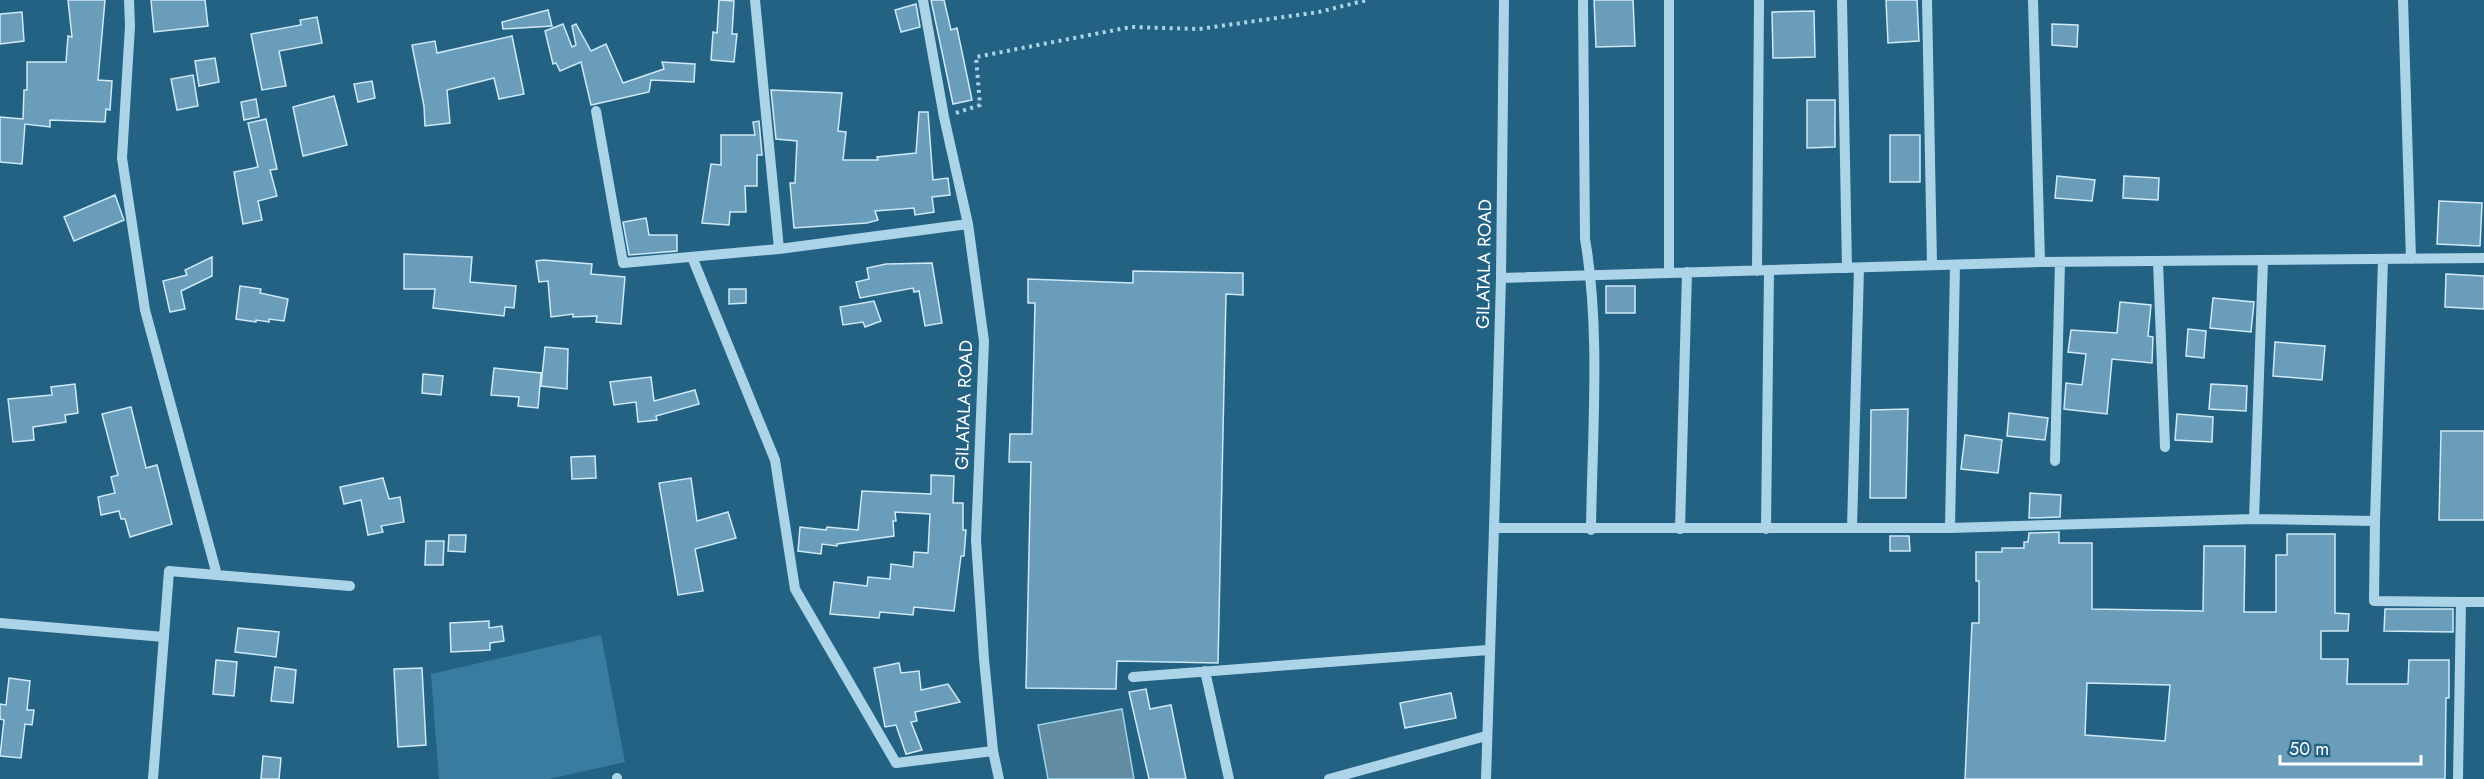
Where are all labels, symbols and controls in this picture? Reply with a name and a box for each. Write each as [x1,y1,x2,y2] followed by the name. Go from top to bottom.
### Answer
[1470,199,1498,329] street label: GILATALA ROAD
[949,340,979,470] street label: GILATALA ROAD
[2280,728,2421,766] scale bar
[2289,736,2329,762] text: 50 m

